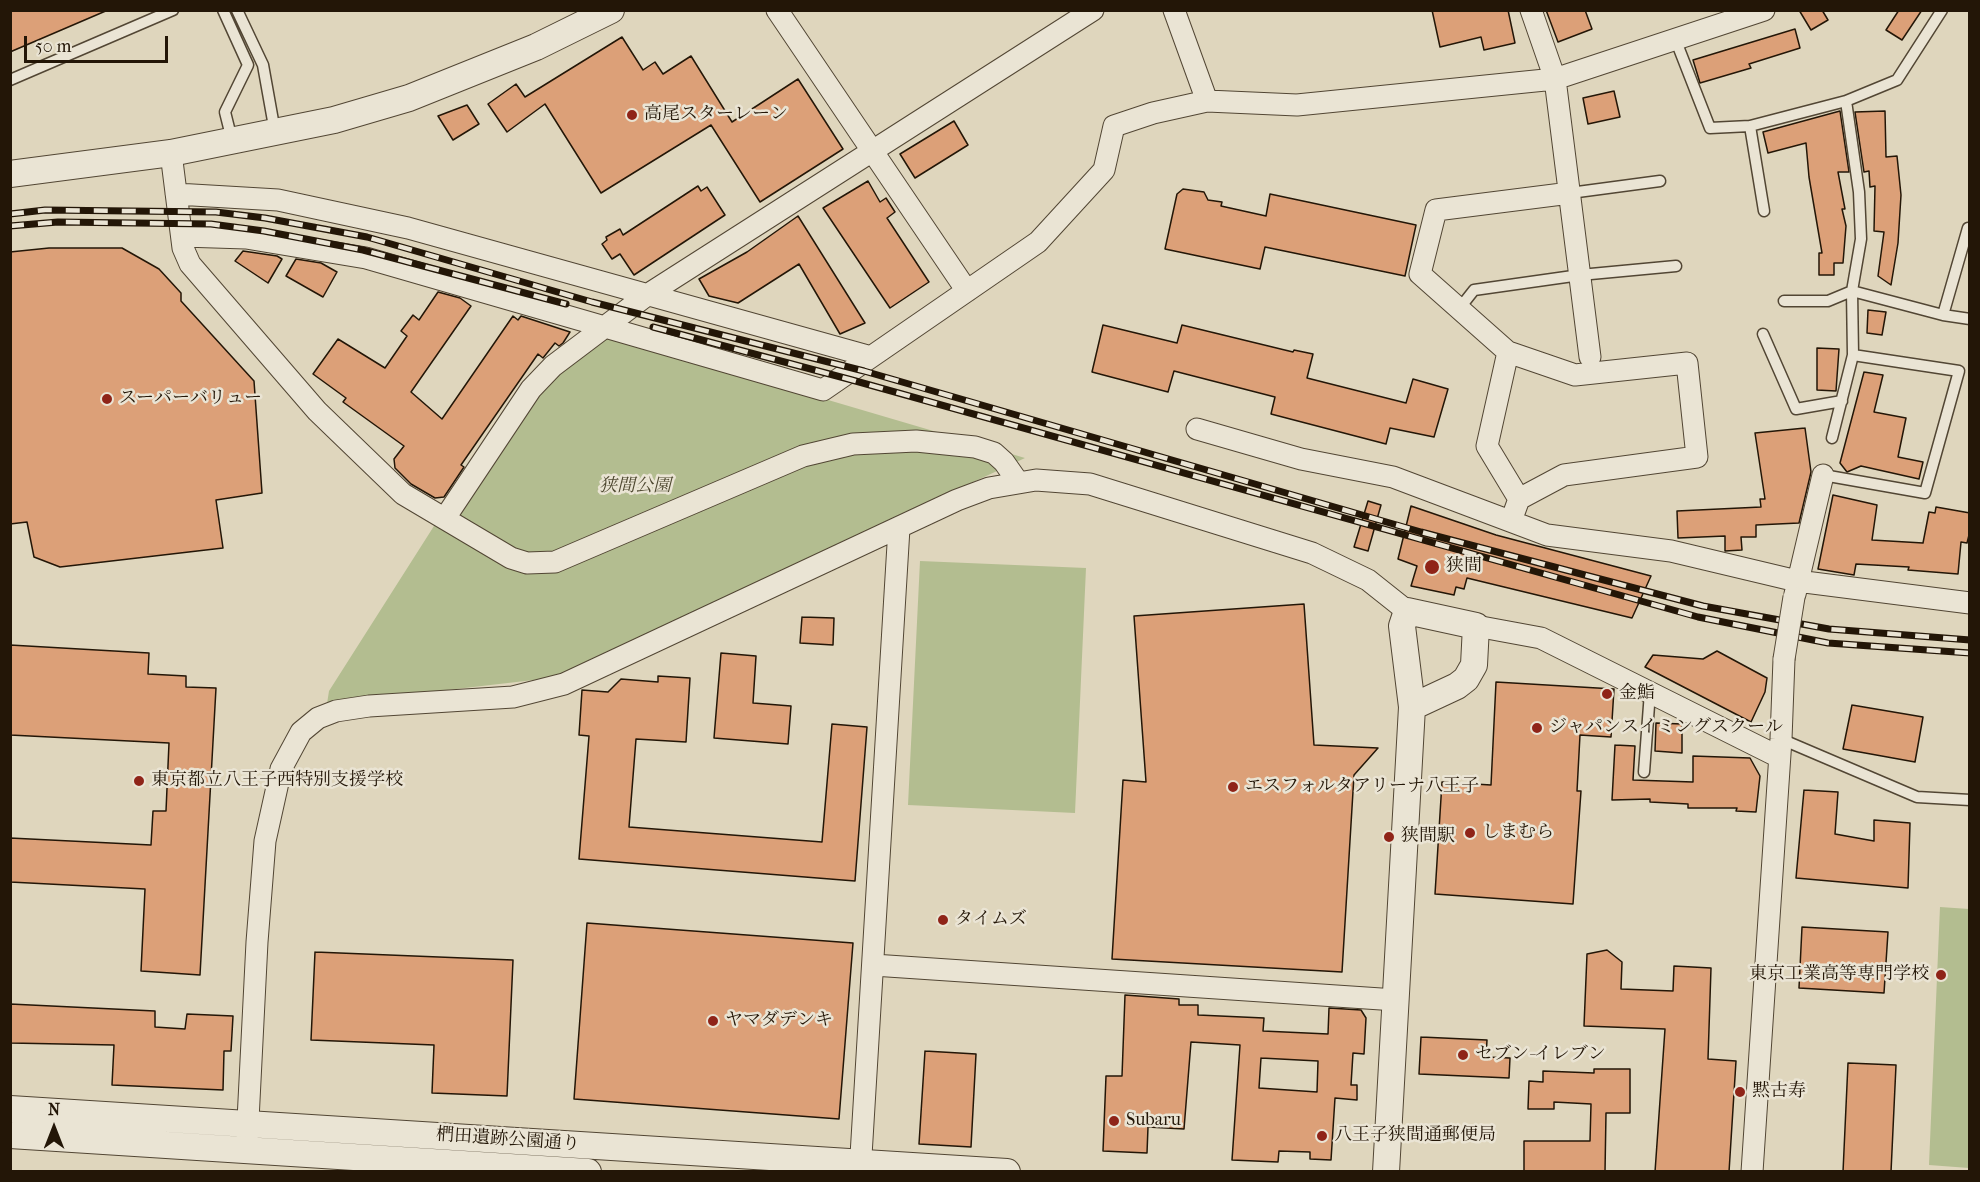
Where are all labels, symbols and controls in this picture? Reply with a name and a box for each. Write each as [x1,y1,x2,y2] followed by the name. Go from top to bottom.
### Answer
[27,24,171,62] scale bar
[35,36,71,57] text: 50 m
[644,104,788,126] place label: 高尾スターレーン
[625,108,639,122] marker: 高尾スターレーン
[119,388,262,410] place label: スーパーバリュー
[100,392,114,406] marker: スーパーバリュー
[599,476,671,498] park label: 狭間公園
[1446,556,1482,578] place label: 狭間
[1423,558,1441,576] marker: 狭間
[1619,683,1655,705] place label: 金鮨
[1600,687,1614,701] marker: 金鮨
[1549,717,1783,739] place label: ジャパンスイミングスクール
[1530,721,1544,735] marker: ジャパンスイミングスクール
[151,770,403,792] place label: 東京都立八王子西特別支援学校
[132,774,146,788] marker: 東京都立八王子西特別支援学校
[1245,776,1479,798] place label: エスフォルタアリーナ八王子
[1226,780,1240,794] marker: エスフォルタアリーナ八王子
[1482,822,1554,844] place label: しまむら
[1401,826,1455,848] place label: 狭間駅
[1463,826,1477,840] marker: しまむら
[1382,830,1396,844] marker: 狭間駅
[955,909,1027,931] place label: タイムズ
[936,913,950,927] marker: タイムズ
[1749,964,1929,986] place label: 東京工業高等専門学校
[1934,968,1948,982] marker: 東京工業高等専門学校
[725,1010,833,1032] place label: ヤマダデンキ
[706,1014,720,1028] marker: ヤマダデンキ
[1475,1044,1606,1066] place label: セブン-イレブン
[1456,1048,1470,1062] marker: セブン-イレブン
[1752,1081,1806,1103] place label: 黙古寿
[1733,1085,1747,1099] marker: 黙古寿
[24,1098,84,1158] north arrow
[48,1100,60,1119] text: N
[1126,1110,1181,1132] place label: Subaru
[1107,1114,1121,1128] marker: Subaru
[435,1124,581,1156] street label: 椚田遺跡公園通り
[1334,1125,1496,1147] place label: 八王子狭間通郵便局
[1315,1129,1329,1143] marker: 八王子狭間通郵便局

